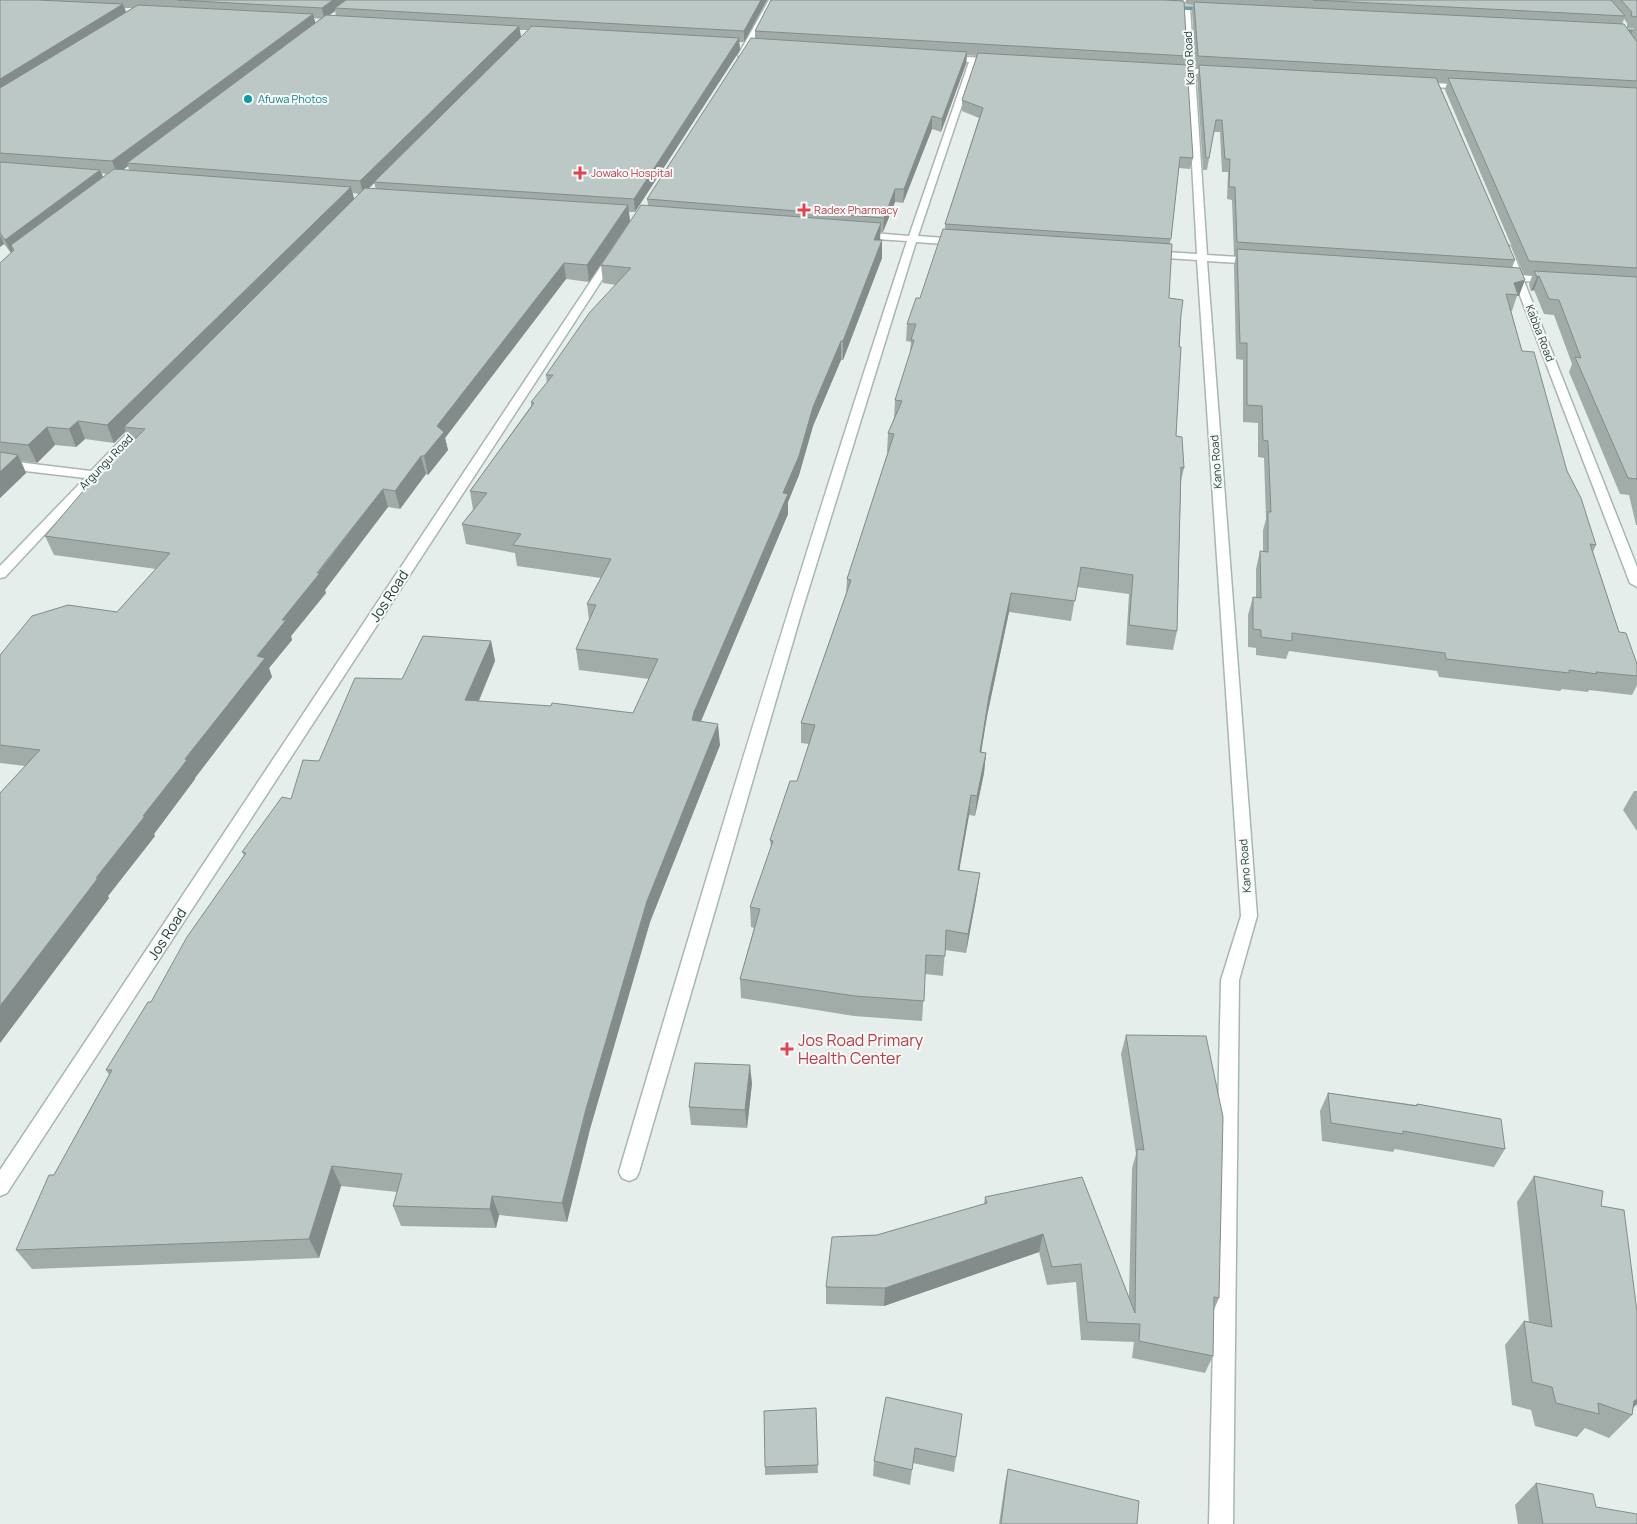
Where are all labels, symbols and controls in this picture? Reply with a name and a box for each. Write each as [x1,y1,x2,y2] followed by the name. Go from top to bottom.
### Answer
[1180,31,1197,85] street label: Kano Road
[258,91,328,106] place label: Afuwa Photos
[242,93,254,105] marker: Afuwa Photos
[591,165,673,180] place label: Jowako Hospital
[573,166,587,180] marker: Jowako Hospital
[814,202,898,217] place label: Radex Pharmacy
[798,204,810,216] marker: Radex Pharmacy
[1523,302,1558,364] street label: Kabba Road
[75,431,136,493] street label: Argungu Road
[1206,435,1225,489] street label: Kano Road
[365,566,412,625] street label: Jos Road
[1235,839,1254,893] street label: Kano Road
[143,904,190,963] street label: Jos Road
[798,1029,924,1069] place label: Jos Road Primary Health Center
[780,1042,794,1056] marker: Jos Road Primary Health Center

